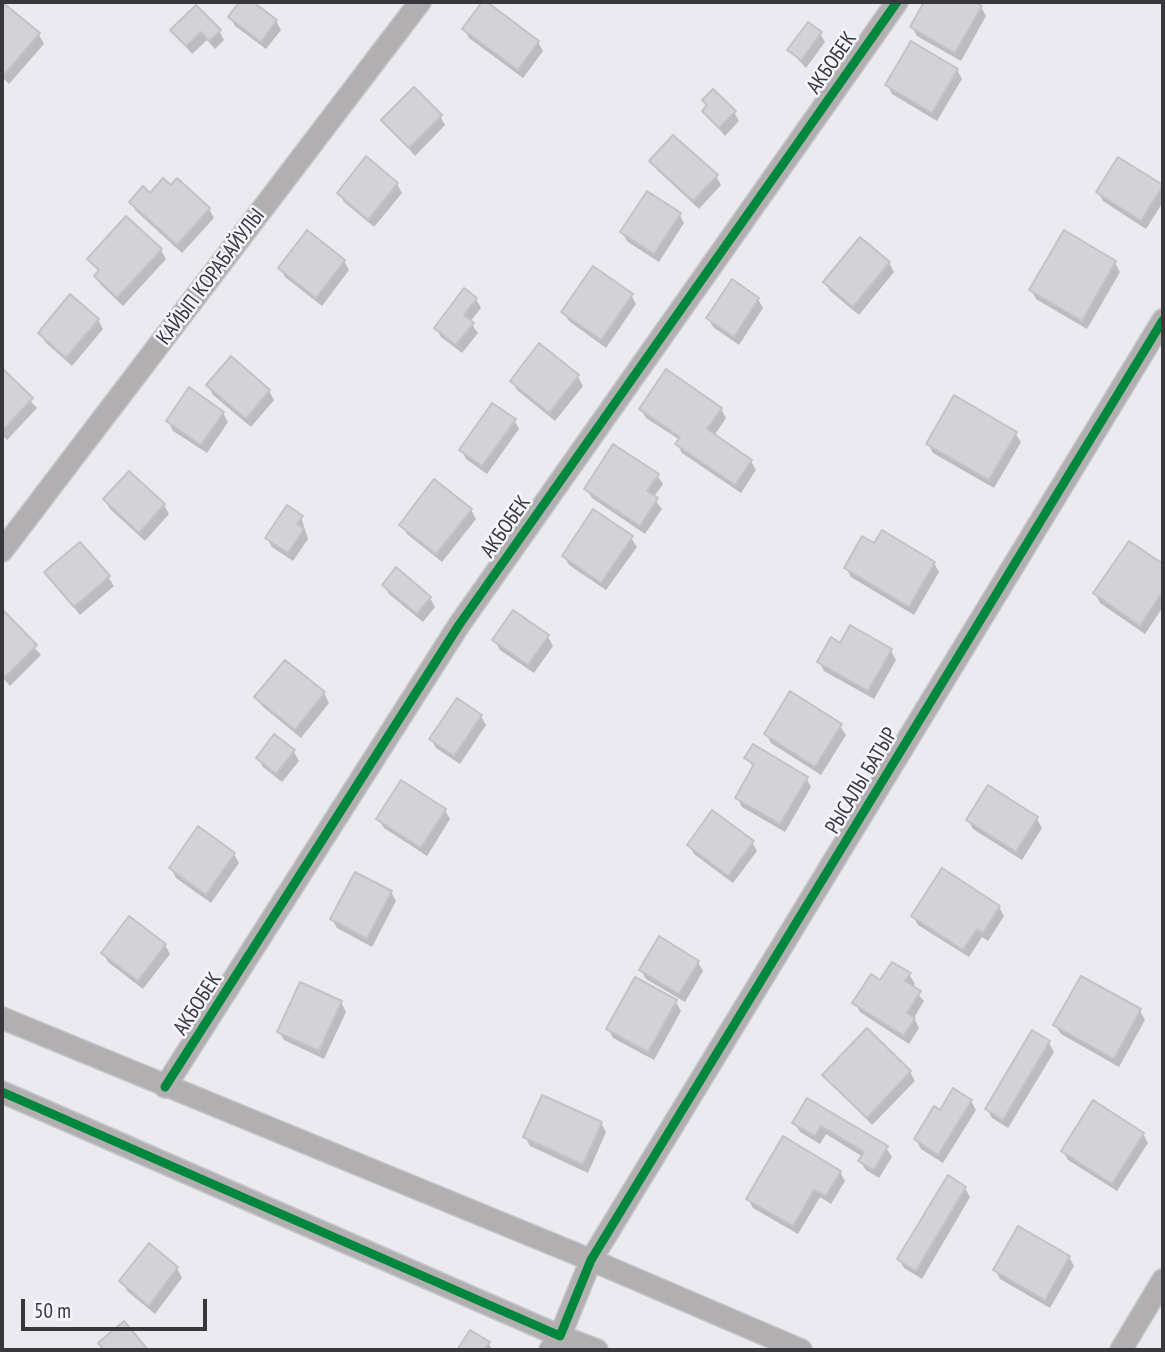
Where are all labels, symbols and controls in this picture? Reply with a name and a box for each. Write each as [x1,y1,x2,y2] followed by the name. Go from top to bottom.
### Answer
[802,27,862,99] street label: АКБОБЕК
[152,204,270,350] street label: КАЙЫП КОРАБАЙУЛЫ
[476,491,536,563] street label: АКБОБЕК
[820,723,904,839] street label: РЫСАЛЫ БАТЫР
[168,968,228,1040] street label: АКБОБЕК
[24,1286,210,1330] scale bar
[34,1297,71,1324] text: 50 m

